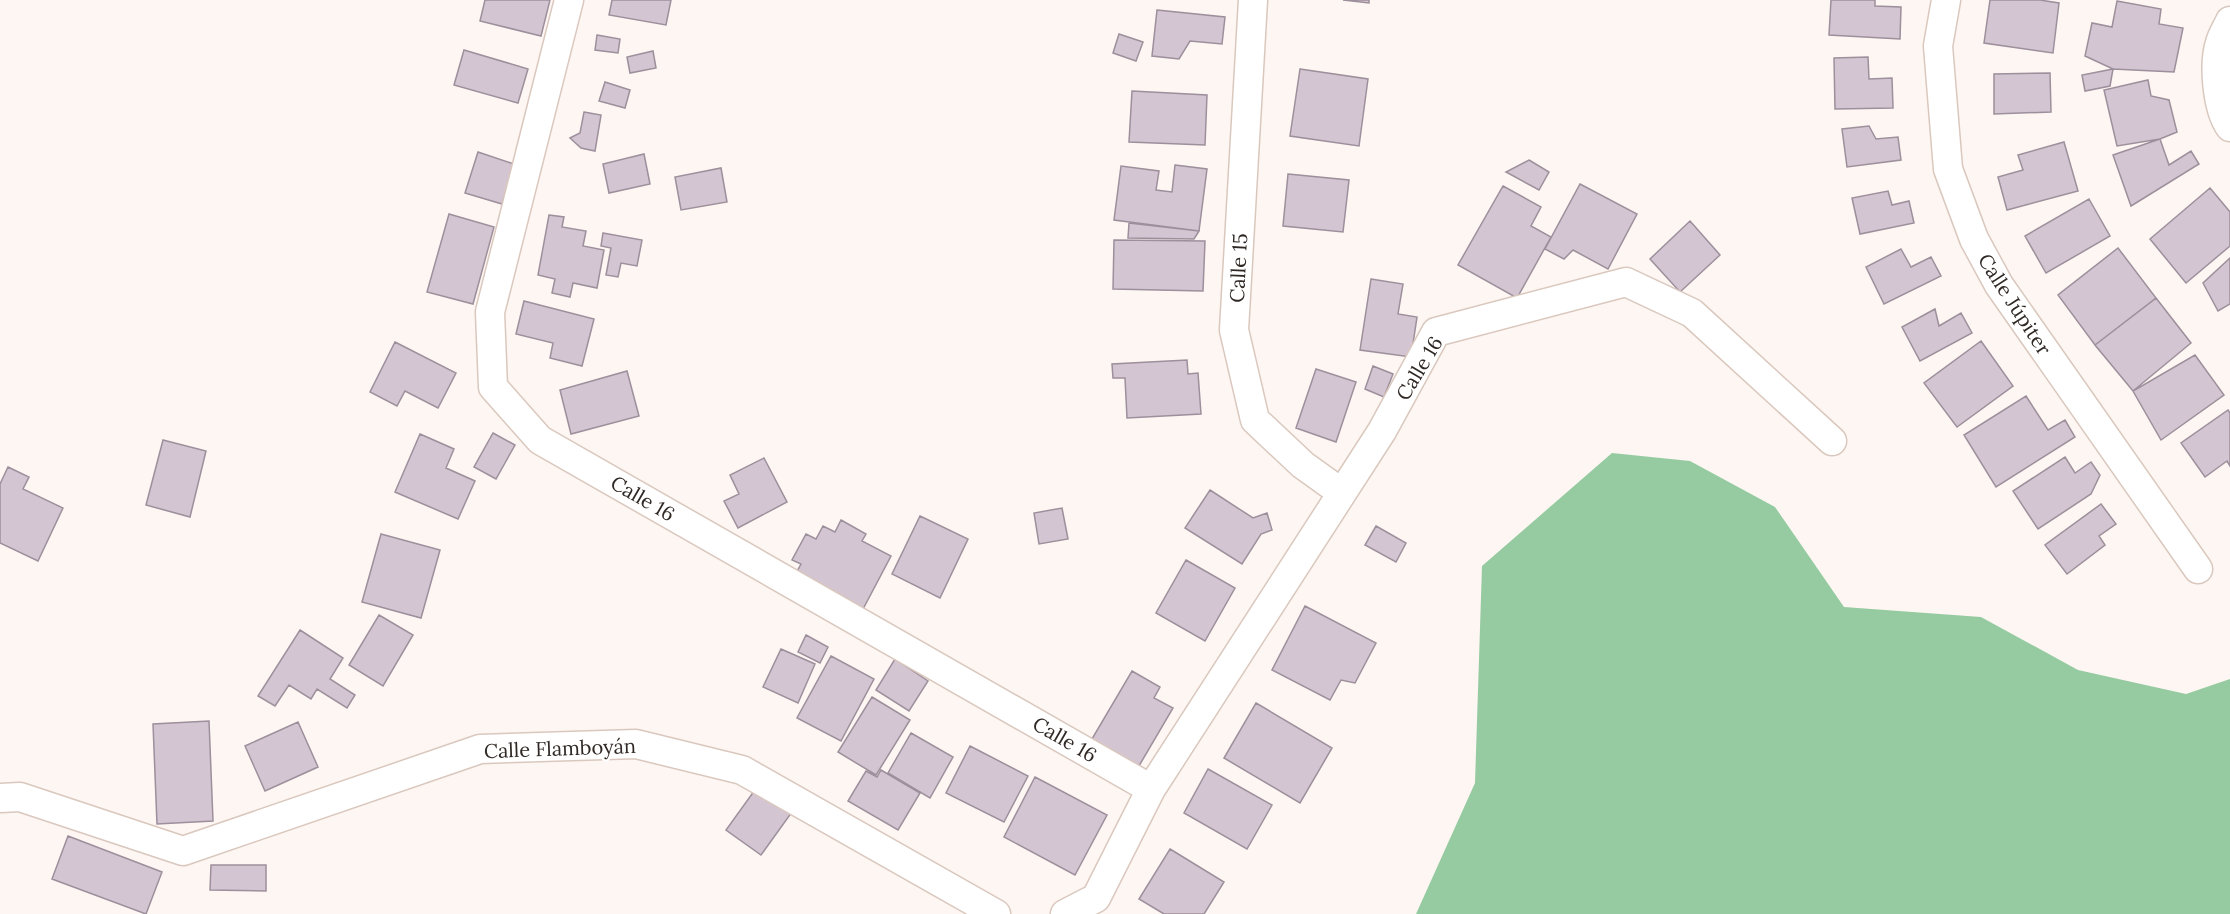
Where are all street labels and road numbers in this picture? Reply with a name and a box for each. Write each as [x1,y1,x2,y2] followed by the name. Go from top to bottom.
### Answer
[1224,233,1252,303] street label: Calle 15
[1973,249,2057,360] street label: Calle Júpiter
[1390,332,1448,404] street label: Calle 16
[606,470,680,526] street label: Calle 16
[1028,711,1102,767] street label: Calle 16
[484,733,636,763] street label: Calle Flamboyán

